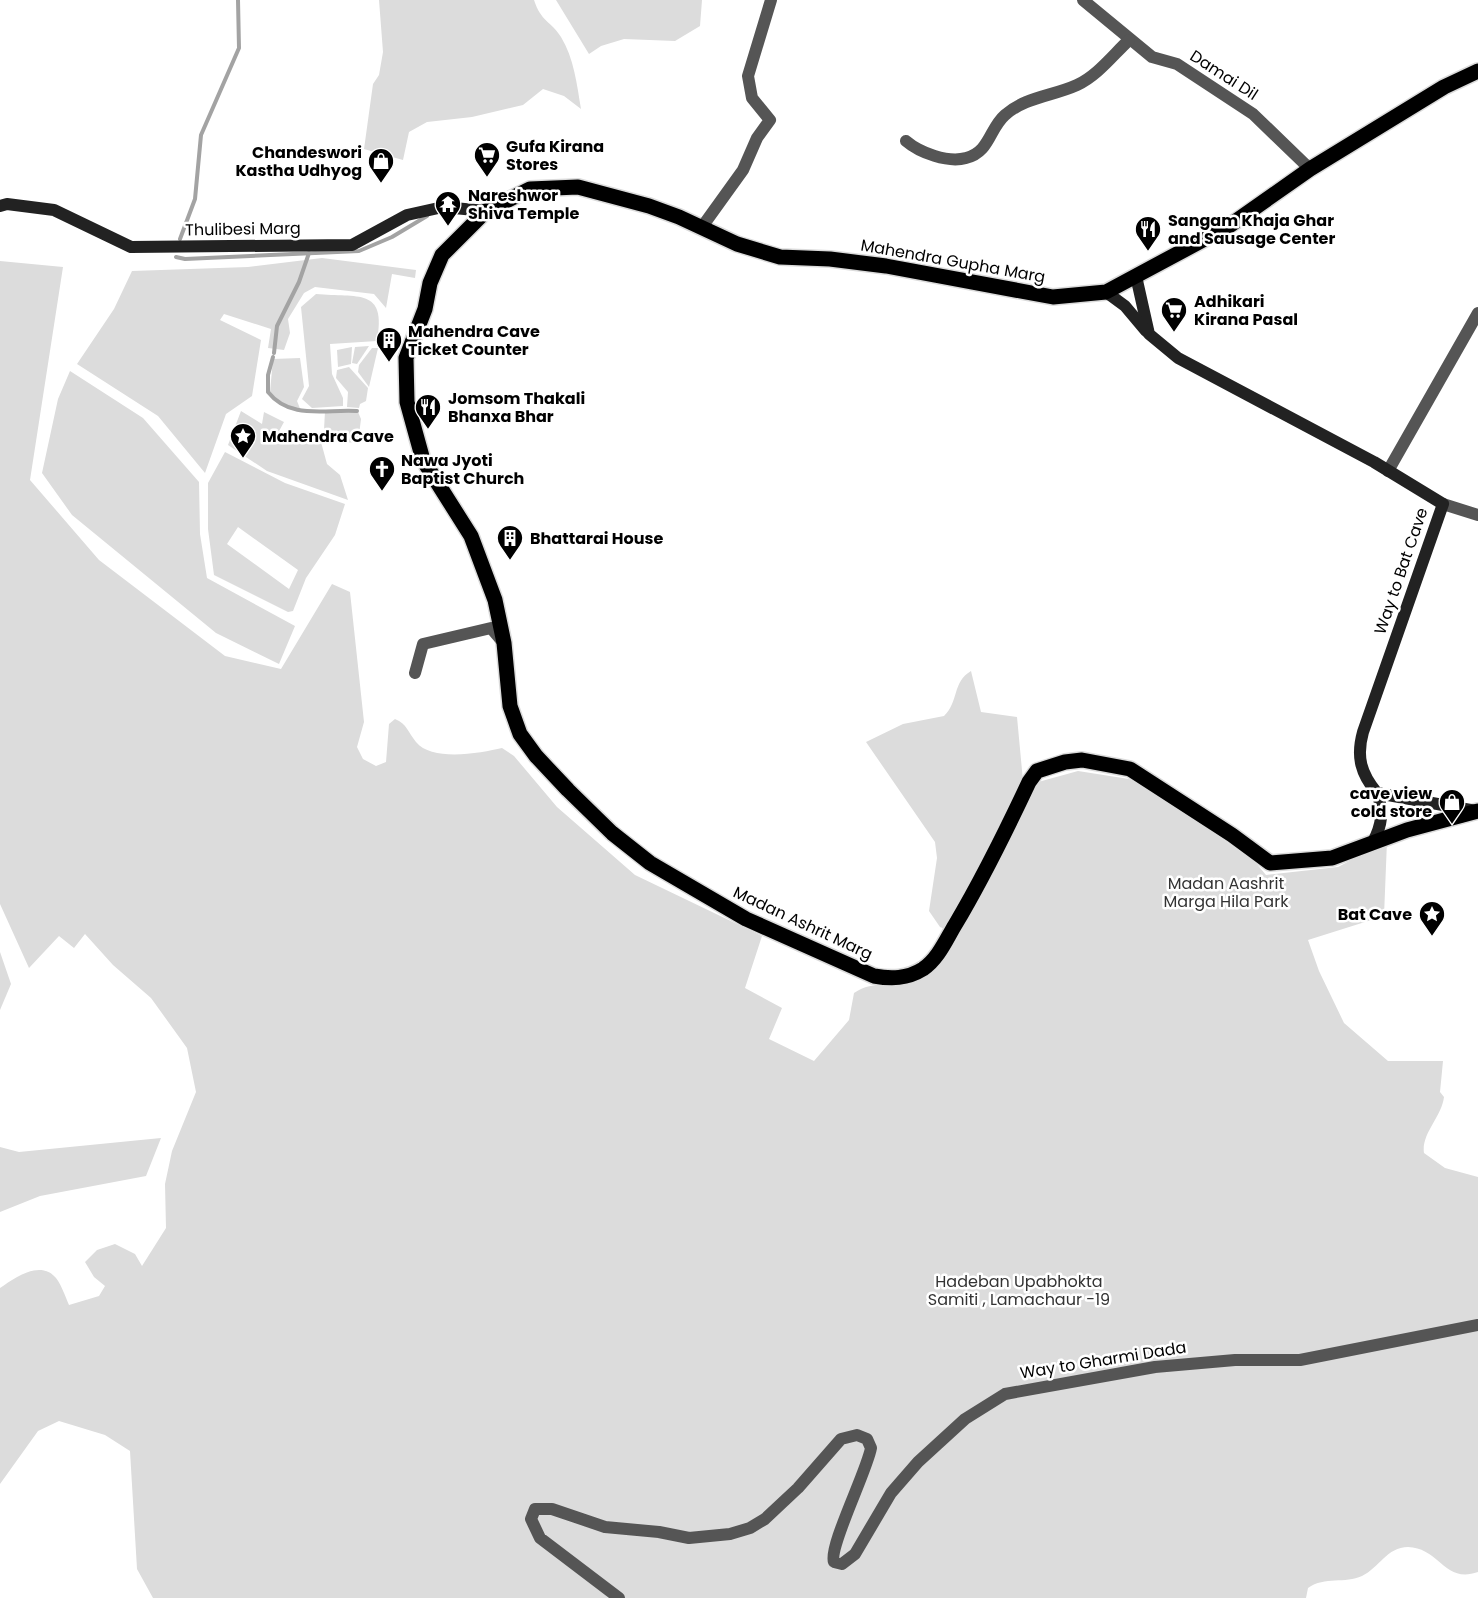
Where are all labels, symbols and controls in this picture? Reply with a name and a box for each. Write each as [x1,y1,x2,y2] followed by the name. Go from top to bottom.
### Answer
[1186,44,1262,106] street label: Damai Dil
[506,135,604,176] place label: Gufa Kirana Stores
[472,140,502,178] supermarket icon: Gufa Kirana Stores
[235,141,362,182] place label: Chandeswori Kastha Udhyog
[366,146,396,184] shop icon: Chandeswori Kastha Udhyog
[468,184,579,225] place label: Nareshwor Shiva Temple
[433,189,463,227] temple icon: Nareshwor Shiva Temple
[1168,209,1335,250] place label: Sangam Khaja Ghar and Sausage Center
[1133,214,1163,252] restaurant icon: Sangam Khaja Ghar and Sausage Center
[185,216,301,242] street label: Thulibesi Marg
[859,233,1047,289] street label: Mahendra Gupha Marg
[1194,290,1298,331] place label: Adhikari Kirana Pasal
[1159,295,1189,333] supermarket icon: Adhikari Kirana Pasal
[408,320,540,361] place label: Mahendra Cave Ticket Counter
[374,325,404,363] building icon: Mahendra Cave Ticket Counter
[448,387,585,428] place label: Jomsom Thakali Bhanxa Bhar
[413,392,443,430] restaurant icon: Jomsom Thakali Bhanxa Bhar
[228,421,258,459] place icon: Mahendra Cave
[262,425,394,448] place label: Mahendra Cave
[401,449,524,490] place label: Nawa Jyoti Baptist Church
[367,454,397,492] church icon: Nawa Jyoti Baptist Church
[1369,504,1434,638] street label: Way to Bat Cave
[495,523,525,561] building icon: Bhattarai House
[530,527,663,550] place label: Bhattarai House
[1350,782,1432,823] place label: cave view cold store
[1437,787,1467,825] shop icon: cave view cold store
[1164,872,1289,913] park label: Madan Aashrit Marga Hila Park
[729,881,877,965] street label: Madan Ashrit Marg
[1417,899,1447,937] place icon: Bat Cave
[1338,903,1412,926] place label: Bat Cave
[928,1270,1110,1311] park label: Hadeban Upabhokta Samiti , Lamachaur -19
[1018,1336,1188,1384] street label: Way to Gharmi Dada

